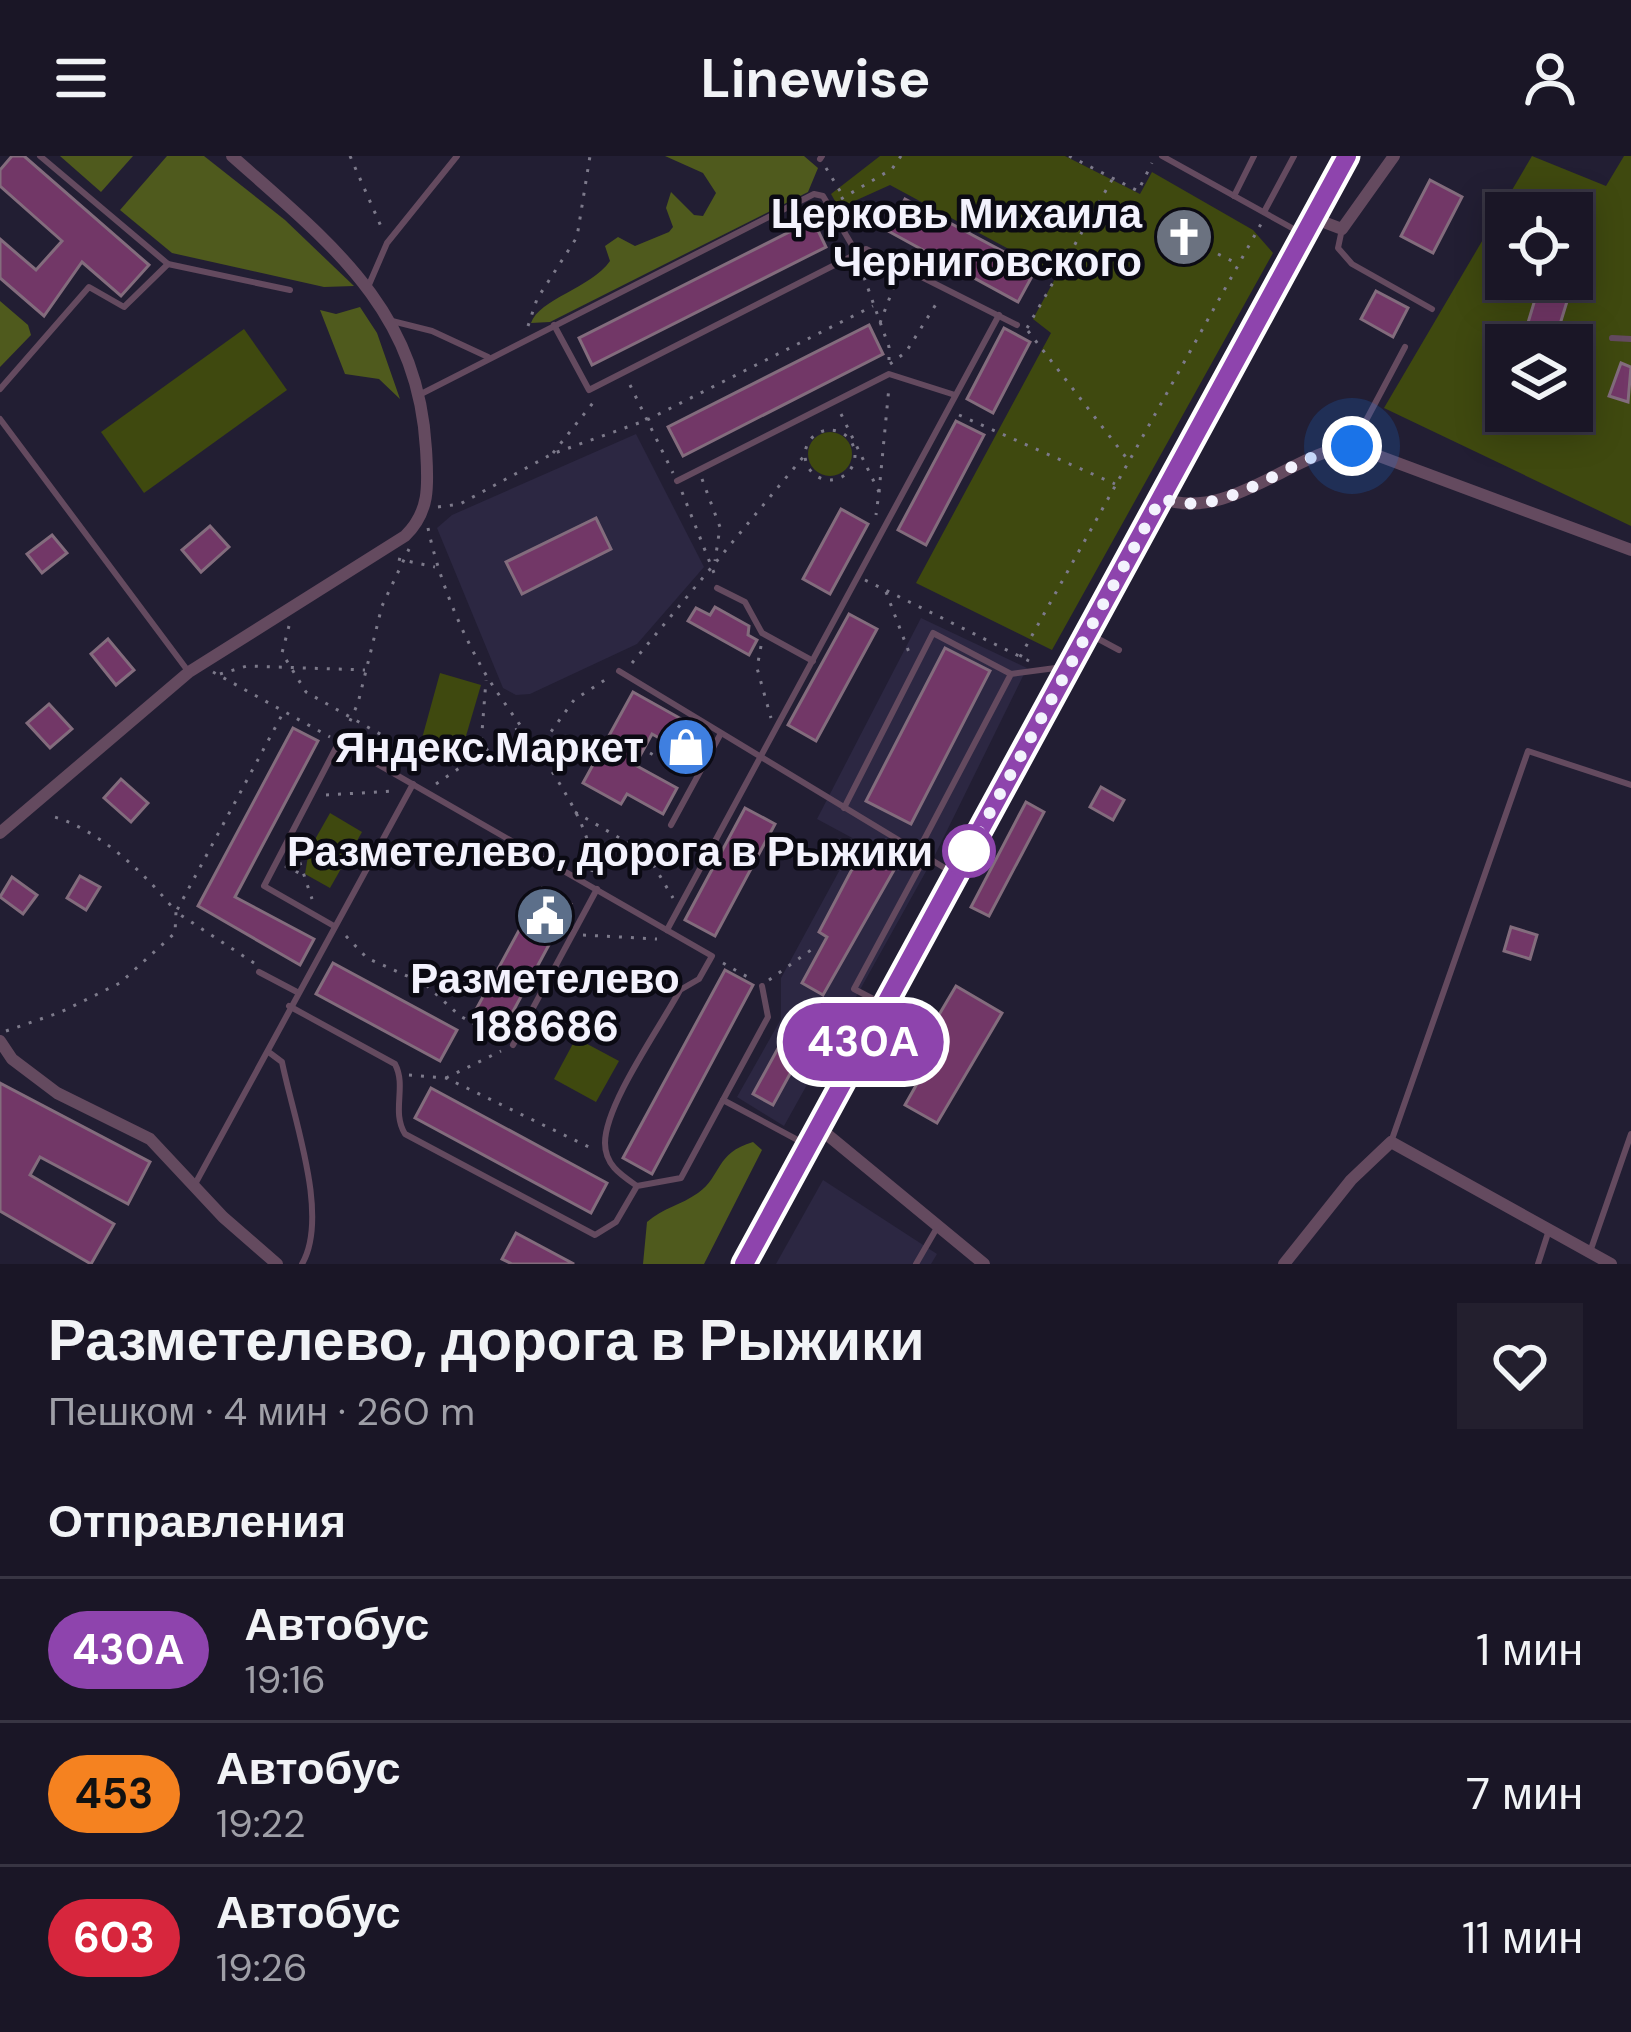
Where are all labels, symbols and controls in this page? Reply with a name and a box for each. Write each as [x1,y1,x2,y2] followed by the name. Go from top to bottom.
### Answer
[701,43,931,114] text: Linewise
[48,45,114,111] icon: menu
[1517,45,1583,111] icon: person
[771,186,1143,289] place label: Церковь Михаила Черниговского
[1485,192,1593,432] map controls
[1485,192,1593,300] button: locate
[1153,206,1215,268] church icon: Церковь Михаила Черниговского
[1485,324,1593,432] button: layers
[1322,416,1382,476] your location
[655,716,717,778] shop icon: Яндекс.Маркет
[335,720,644,775] place label: Яндекс.Маркет
[287,824,933,879] place label: Разметелево, дорога в Рыжики
[944,826,994,876] marker: Разметелево, дорога в Рыжики
[514,885,576,947] public building icon: Разметелево 188686
[410,951,680,1054] place label: Разметелево 188686
[779,1003,947,1081] line badge: 430А
[807,1014,919,1069] text: 430А
[48,1303,925,1378] text: Разметелево, дорога в Рыжики
[1457,1303,1583,1429] button: heart
[48,1386,475,1437] text: Пешком · 4 мин · 260 m
[48,1492,346,1551] text: Отправления
[245,1595,429,1654] text: Автобус
[1476,1620,1583,1679] text: 1 мин
[72,1622,185,1677] text: 430А
[245,1654,326,1705] text: 19:16
[216,1739,401,1798] text: Автобус
[1466,1764,1583,1823] text: 7 мин
[75,1766,153,1821] text: 453
[216,1798,305,1849] text: 19:22
[216,1883,401,1942] text: Автобус
[1462,1908,1583,1967] text: 11 мин
[73,1910,155,1965] text: 603
[216,1942,308,1993] text: 19:26

